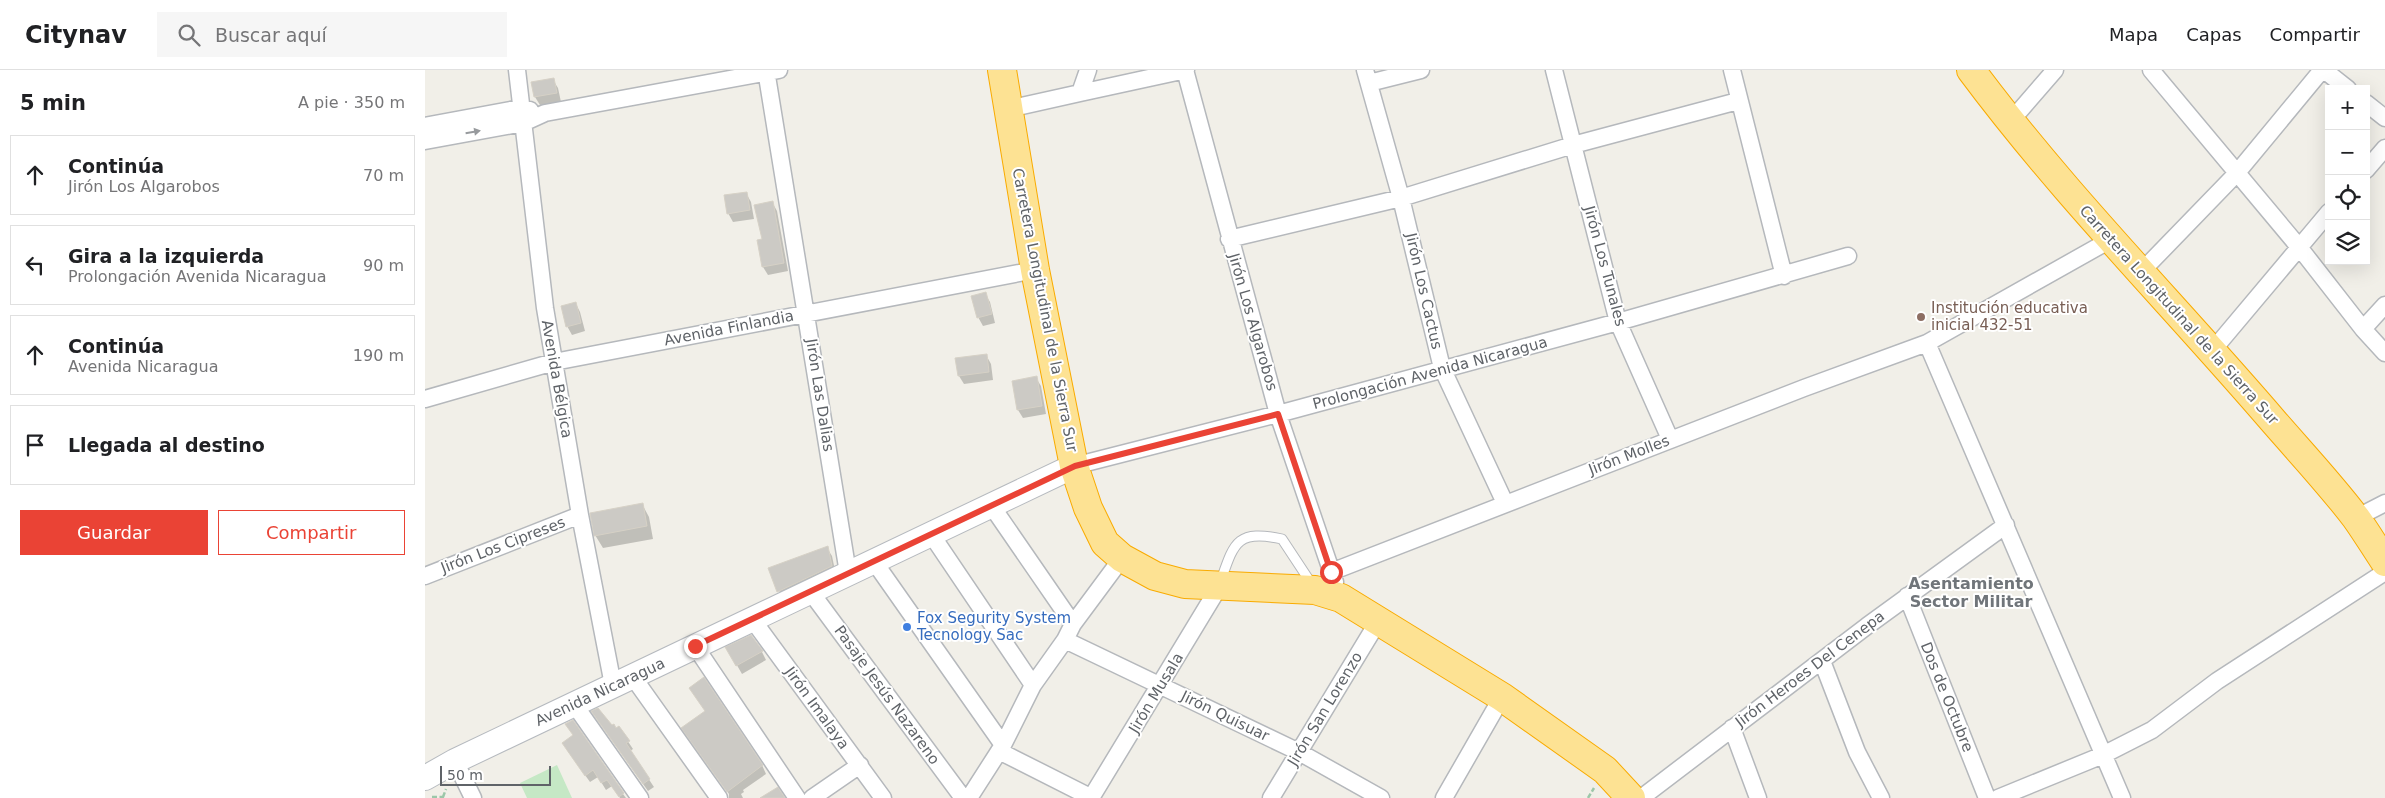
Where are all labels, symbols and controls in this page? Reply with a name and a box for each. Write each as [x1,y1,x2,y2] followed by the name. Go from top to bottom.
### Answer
[157,12,507,57] search box
[25,21,127,49] text: Citynav
[175,21,203,49] icon: search
[215,24,327,46] text: Buscar aquí
[2109,24,2158,45] text: Mapa
[2186,24,2242,45] text: Capas
[2270,24,2360,45] text: Compartir
[2325,85,2370,265] map controls
[2325,85,2370,130] button: +
[20,91,86,115] text: 5 min
[298,93,405,112] text: A pie · 350 m
[465,128,481,136] one-way arrow
[2325,130,2370,175] button: −
[68,155,164,177] text: Continúa
[21,161,49,189] icon: ahead
[363,166,404,185] text: 70 m
[1009,167,1082,454] street label: Carretera Longitudinal de la Sierra Sur
[2325,175,2370,220] button: locate
[68,177,220,196] text: Jirón Los Algarobos
[2076,202,2283,429] street label: Carretera Longitudinal de la Sierra Sur
[1580,203,1630,328] street label: Jirón Los Tunales
[2325,220,2370,265] button: layers
[1402,230,1446,351] street label: Jirón Los Cactus
[68,245,264,267] text: Gira a la izquierda
[1224,250,1281,393] street label: Jirón Los Algarobos
[21,251,49,279] icon: left
[363,256,404,275] text: 90 m
[68,267,326,286] text: Prolongación Avenida Nicaragua
[1931,299,2088,334] place label: Institución educativa inicial 432-51
[663,307,795,349] street label: Avenida Finlandia
[1915,311,1927,323] marker: Institución educativa inicial 432-51
[538,319,576,439] street label: Avenida Bélgica
[1311,333,1549,413] street label: Prolongación Avenida Nicaragua
[68,335,164,357] text: Continúa
[802,336,838,453] street label: Jirón Las Dalias
[21,341,49,369] icon: ahead
[353,346,404,365] text: 190 m
[68,357,218,376] text: Avenida Nicaragua
[21,431,49,459] icon: arrive
[1585,431,1672,479] street label: Jirón Molles
[68,434,265,456] text: Llegada al destino
[20,510,208,555] button: Guardar
[218,510,405,555] button: Compartir
[437,513,568,577] street label: Jirón Los Cipreses
[1320,561,1343,584] route start
[1908,574,2034,611] district label: Asentamiento Sector Militar
[1731,607,1888,732] street label: Jirón Heroes Del Cenepa
[916,609,1071,644] place label: Fox Segurity System Tecnology Sac
[901,621,913,633] marker: Fox Segurity System Tecnology Sac
[830,622,944,768] street label: Pasaje Jesús Nazareno
[684,635,707,658] route end
[1917,639,1977,755] street label: Dos de Octubre
[1124,649,1187,737] street label: Jirón Musala
[1283,649,1366,770] street label: Jirón San Lorenzo
[532,654,668,730] street label: Avenida Nicaragua
[780,662,853,753] street label: Jirón Imalaya
[1177,686,1273,746] street label: Jirón Quisuar
[440,763,551,786] scale bar
[447,767,483,783] text: 50 m

